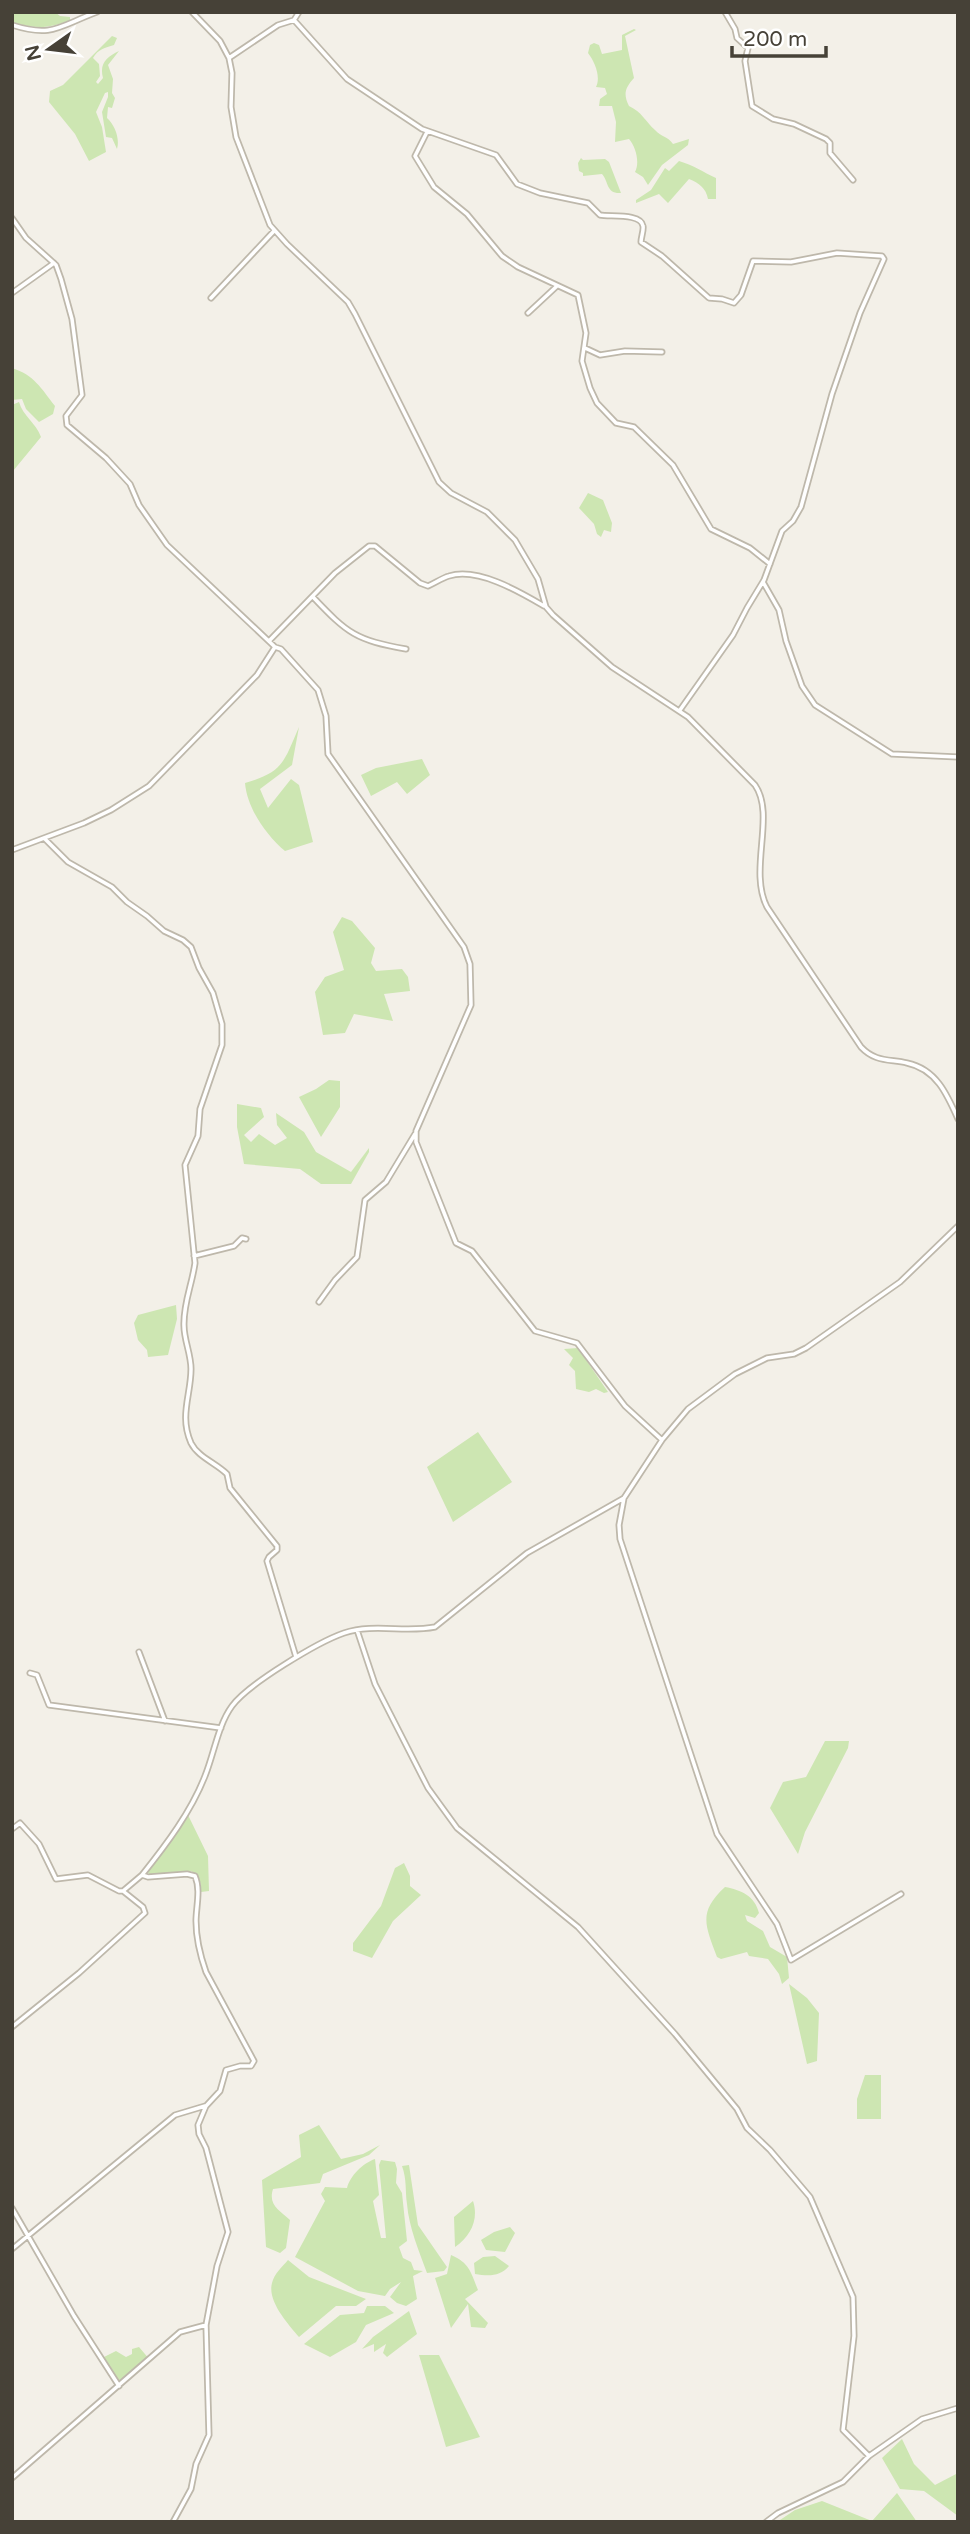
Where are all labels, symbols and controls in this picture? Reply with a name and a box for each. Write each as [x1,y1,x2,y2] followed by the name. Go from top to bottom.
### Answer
[14,14,84,84] north arrow
[732,14,827,58] scale bar
[743,27,807,52] text: 200 m
[21,43,46,63] text: N

